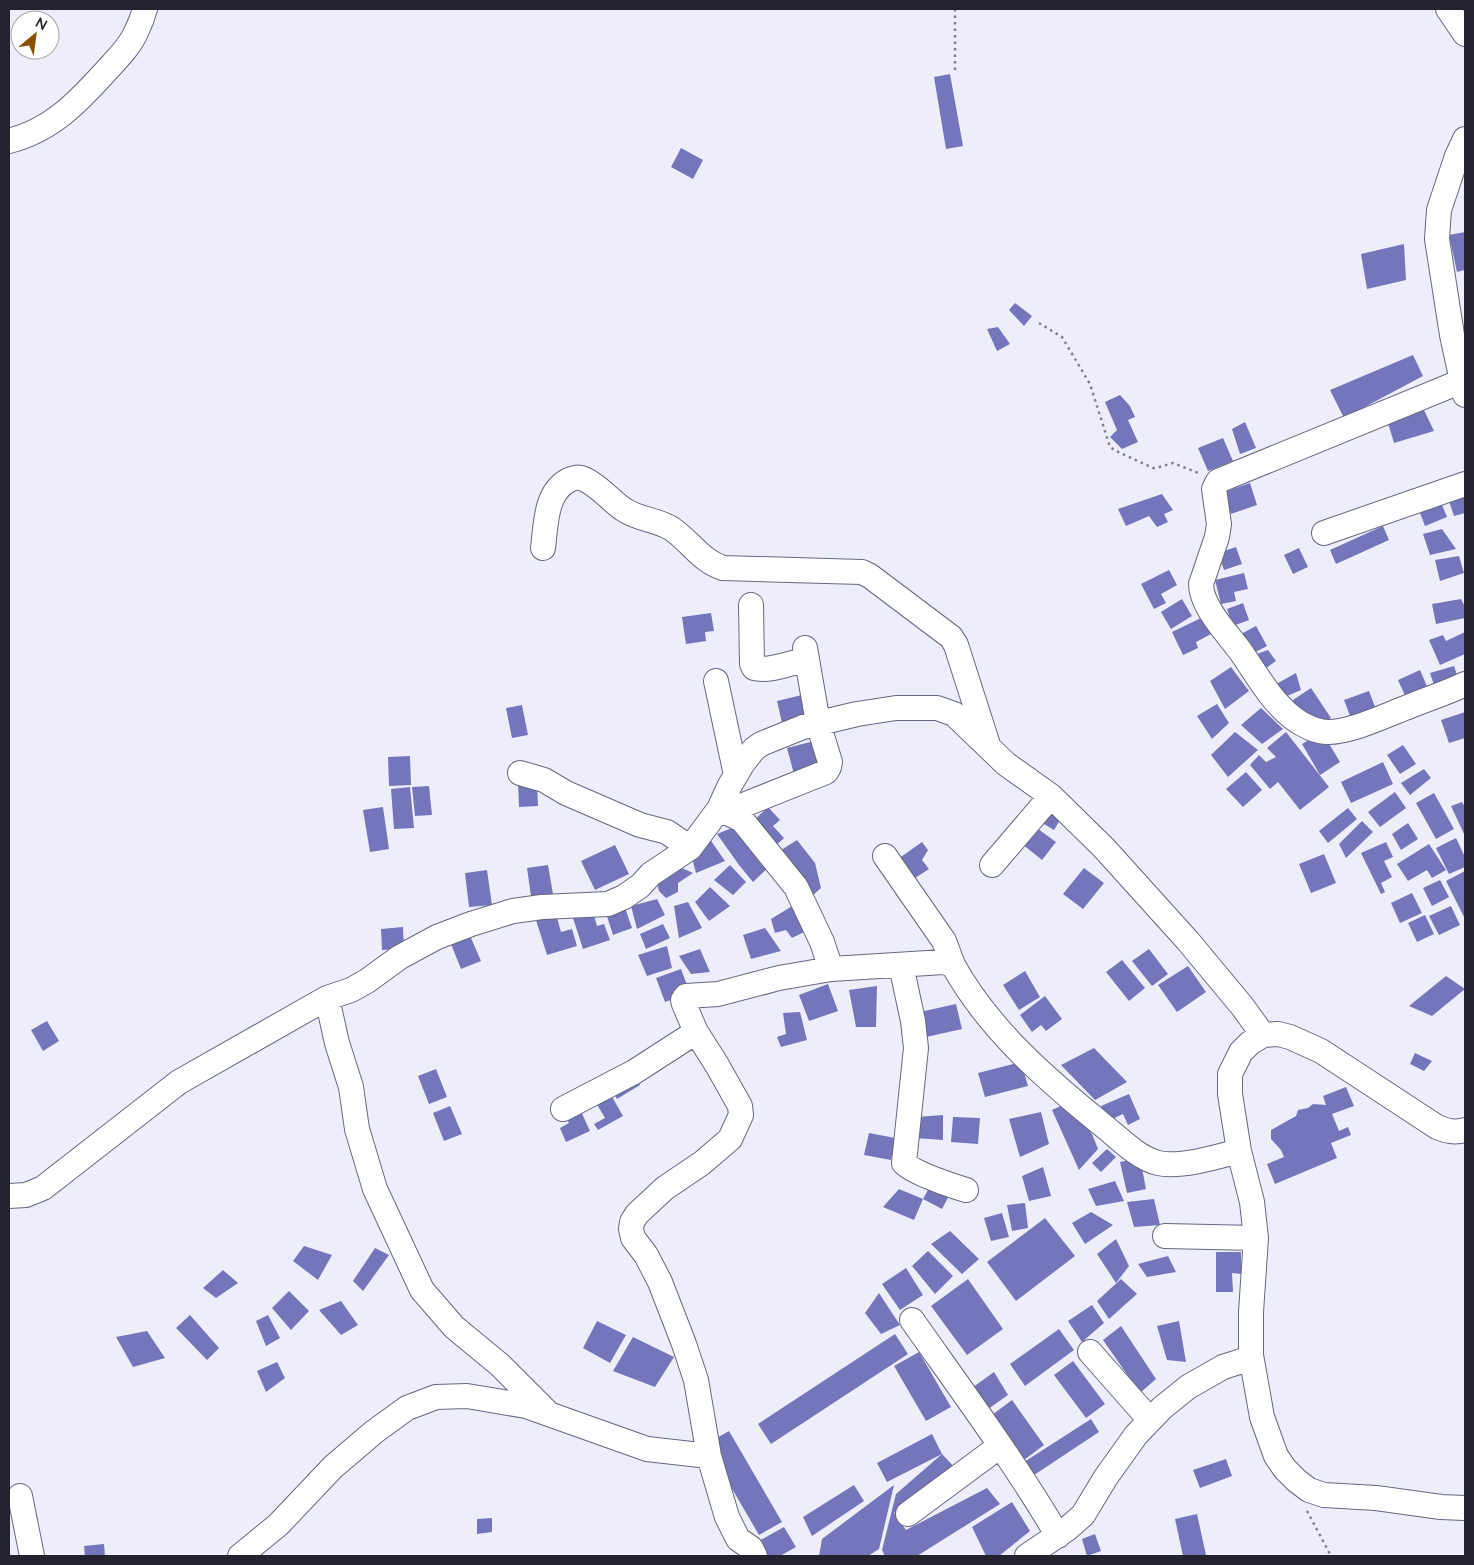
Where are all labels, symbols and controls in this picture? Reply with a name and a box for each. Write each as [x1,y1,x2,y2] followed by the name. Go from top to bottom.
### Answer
[10,10,60,60] north arrow
[33,13,50,33] text: N

